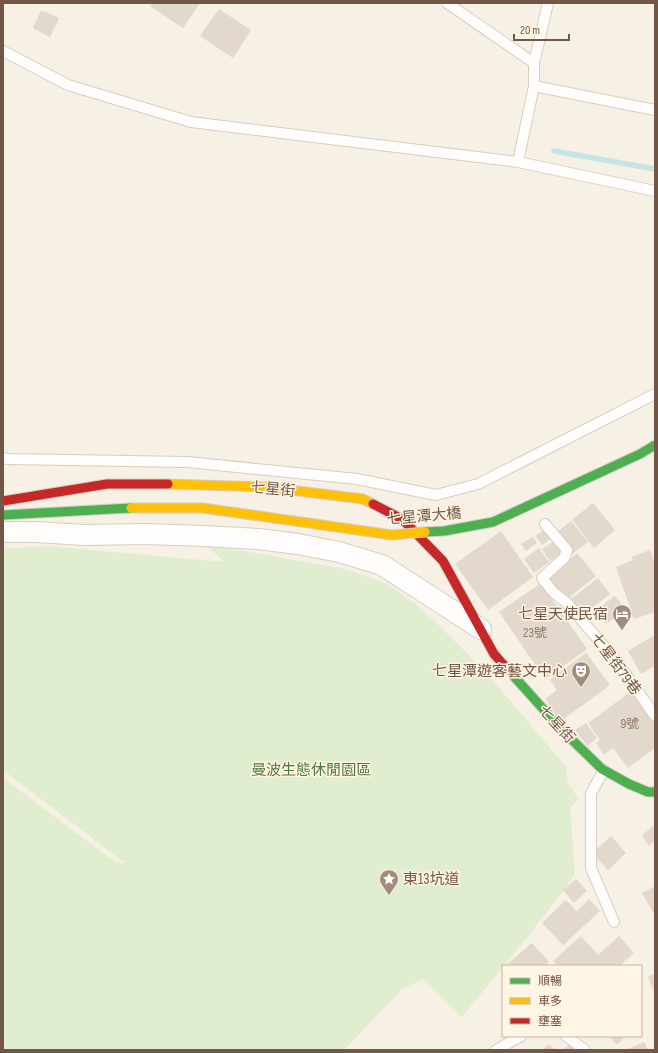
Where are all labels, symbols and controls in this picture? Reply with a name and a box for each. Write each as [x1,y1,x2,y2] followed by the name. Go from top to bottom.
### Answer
[514,16,569,42] scale bar
[520,23,540,38] text: 20 m
[250,478,296,501] street label: 七星街
[386,504,462,529] street label: 七星潭大橋
[611,603,633,631] hotel icon: 七星天使民宿
[518,605,608,624] place label: 七星天使民宿
[523,625,547,641] house number: 23號
[586,630,645,699] street label: 七星街79巷
[570,660,592,688] theatre icon: 七星潭遊客藝文中心
[432,662,567,681] place label: 七星潭遊客藝文中心
[534,701,579,747] street label: 七星街
[621,716,639,732] house number: 9號
[251,761,371,780] park label: 曼波生態休閒園區
[378,868,400,896] place icon: 東13坑道
[403,870,460,889] place label: 東13坑道
[502,965,642,1037] legend
[538,974,562,989] text: 順暢
[538,994,562,1009] text: 車多
[538,1014,562,1029] text: 壅塞

